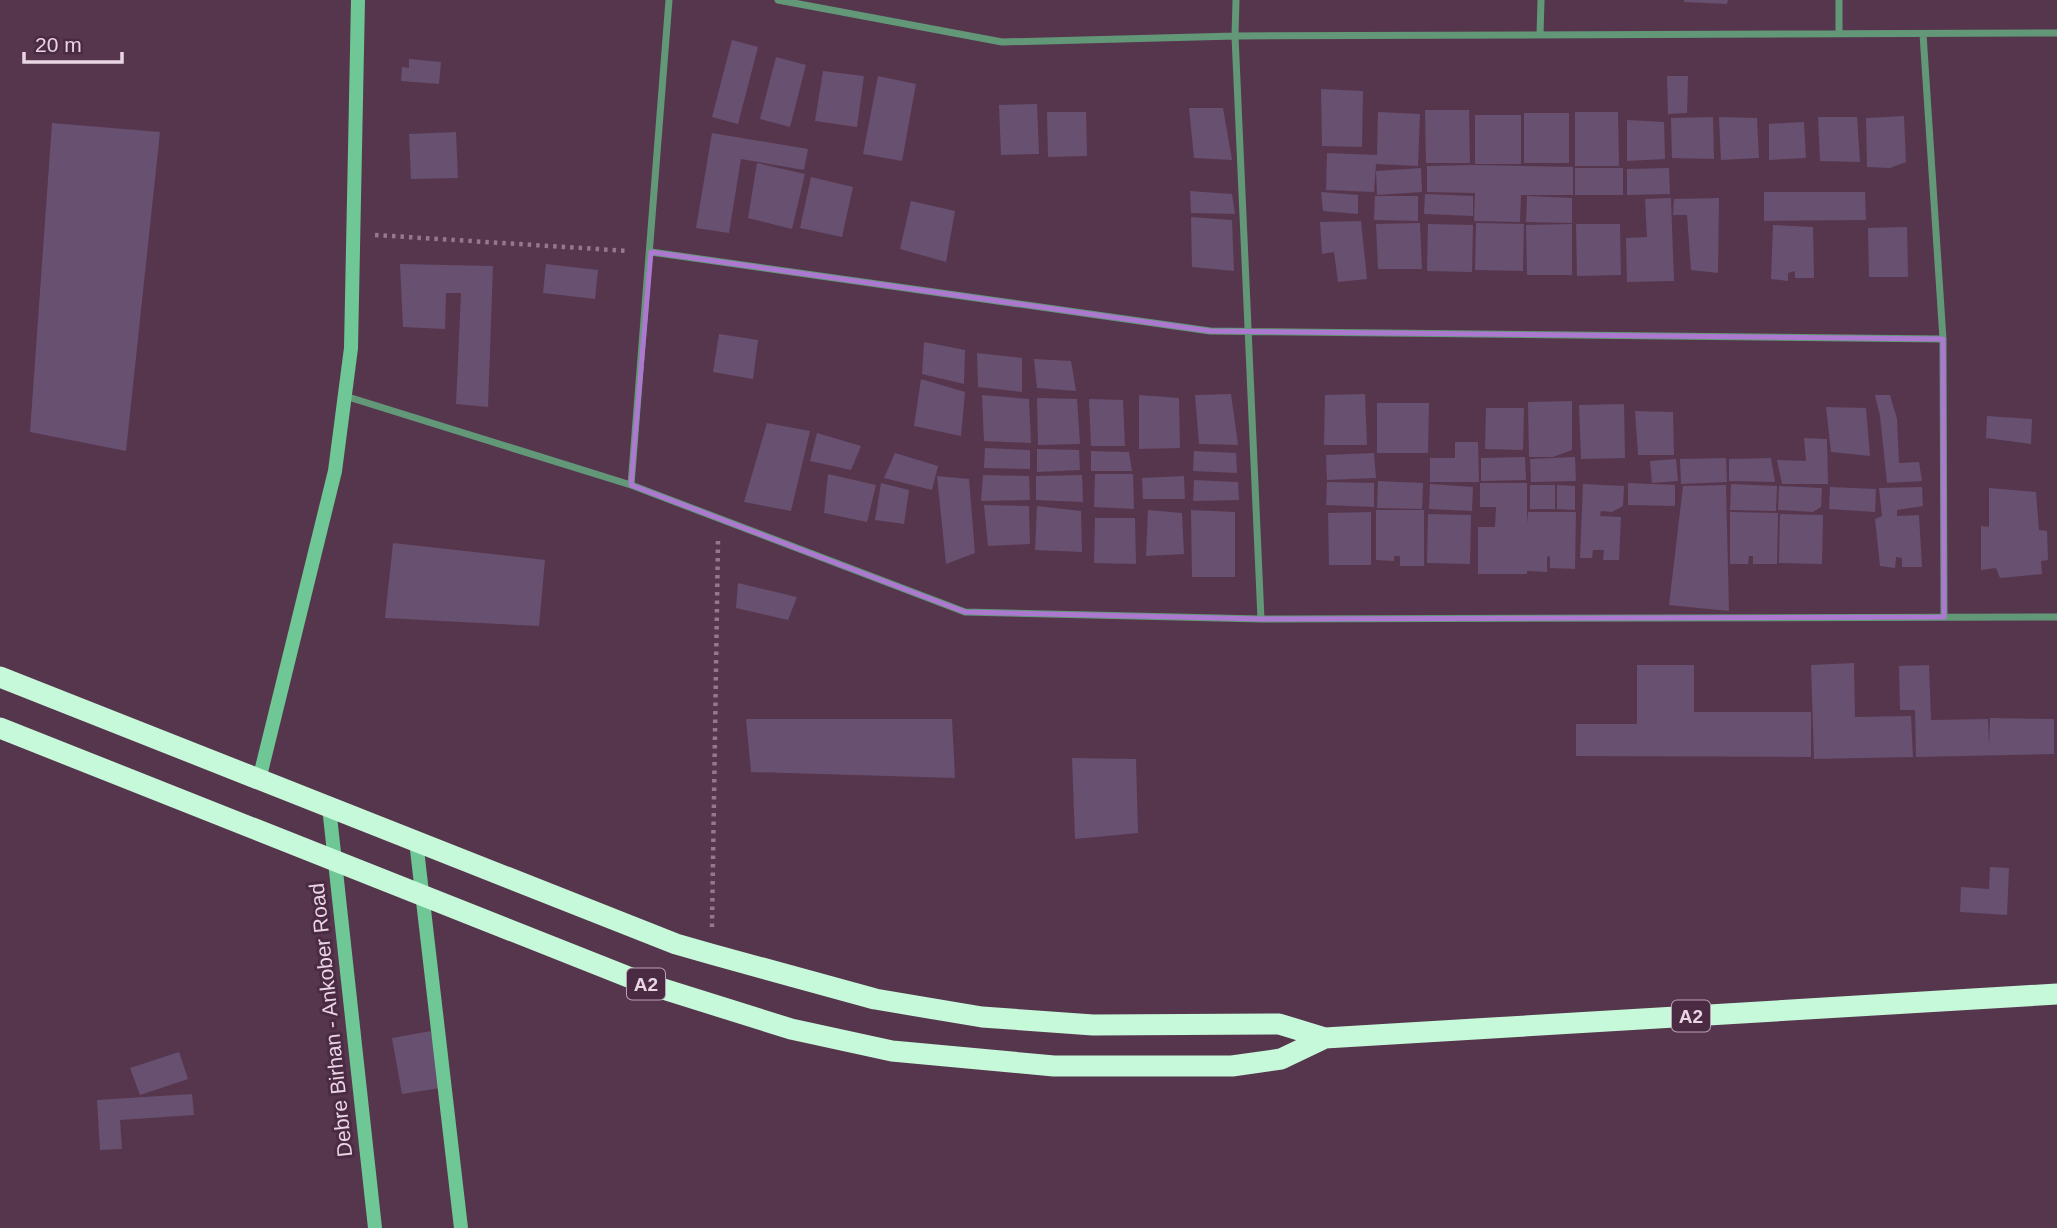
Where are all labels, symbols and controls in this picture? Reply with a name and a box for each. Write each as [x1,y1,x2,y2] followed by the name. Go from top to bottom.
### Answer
[24,21,122,65] scale bar
[35,33,82,56] text: 20 m
[305,882,356,1158] street label: Debre Birhan - Ankober Road
[627,968,665,1000] road number: A2
[1672,1000,1710,1032] road number: A2

